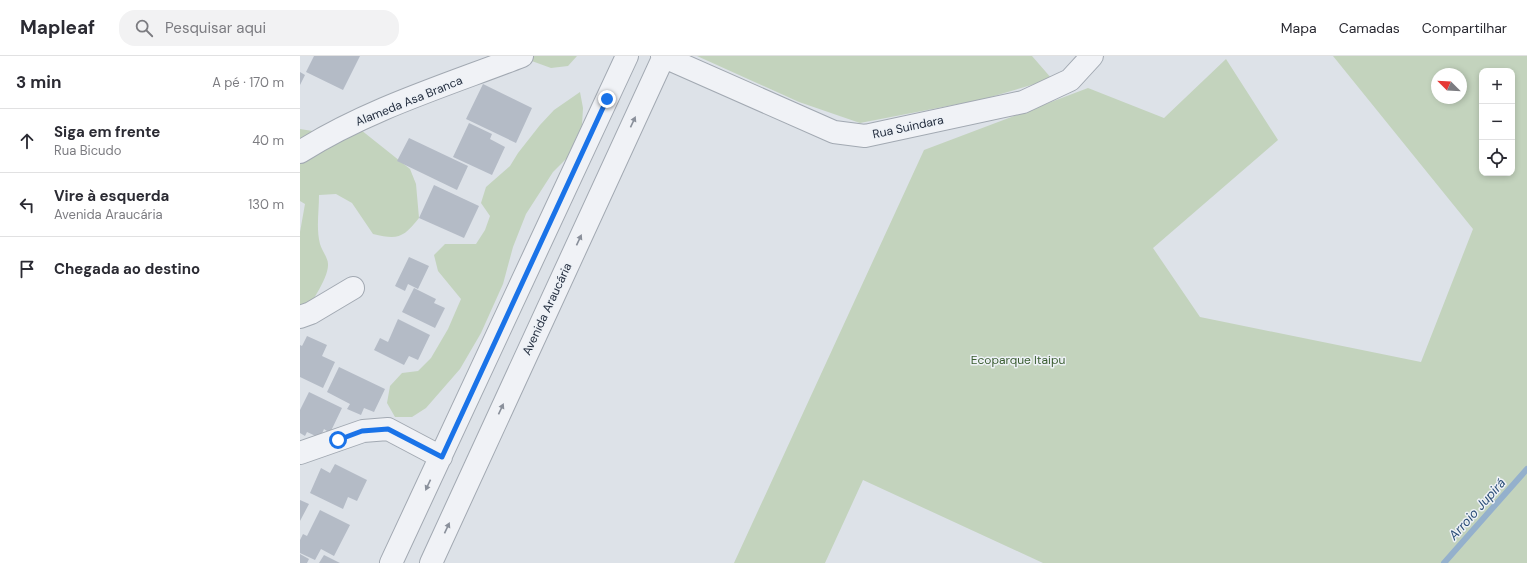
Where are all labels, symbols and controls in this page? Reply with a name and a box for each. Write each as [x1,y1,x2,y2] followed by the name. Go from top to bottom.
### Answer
[119,10,399,46] search box
[20,15,95,40] text: Mapleaf
[133,17,155,39] icon: search
[165,18,266,38] text: Pesquisar aqui
[1281,19,1317,37] text: Mapa
[1339,19,1400,37] text: Camadas
[1422,19,1507,37] text: Compartilhar
[1431,68,1467,104] north arrow
[1479,68,1515,176] map controls
[1479,68,1515,104] button: +
[16,71,61,93] text: 3 min
[353,72,465,130] street label: Alameda Asa Branca
[212,74,284,91] text: A pé · 170 m
[598,90,616,108] route end
[1479,104,1515,140] button: −
[871,112,945,142] street label: Rua Suindara
[630,117,636,128] one-way arrow
[54,122,160,142] text: Siga em frente
[16,130,38,152] icon: ahead
[252,132,284,149] text: 40 m
[1479,140,1515,176] button: locate
[54,142,121,159] text: Rua Bicudo
[54,186,169,206] text: Vire à esquerda
[16,194,38,216] icon: left
[248,196,284,213] text: 130 m
[54,206,163,223] text: Avenida Araucária
[576,235,582,246] one-way arrow
[16,258,38,280] icon: arrive
[54,259,200,279] text: Chegada ao destino
[519,260,575,358] street label: Avenida Araucária
[971,352,1065,368] park label: Ecoparque Itaipu
[498,404,504,415] one-way arrow
[329,431,347,449] route start
[1444,475,1509,544] water label: Arroio Jupirá
[425,480,431,491] one-way arrow
[444,522,450,533] one-way arrow

